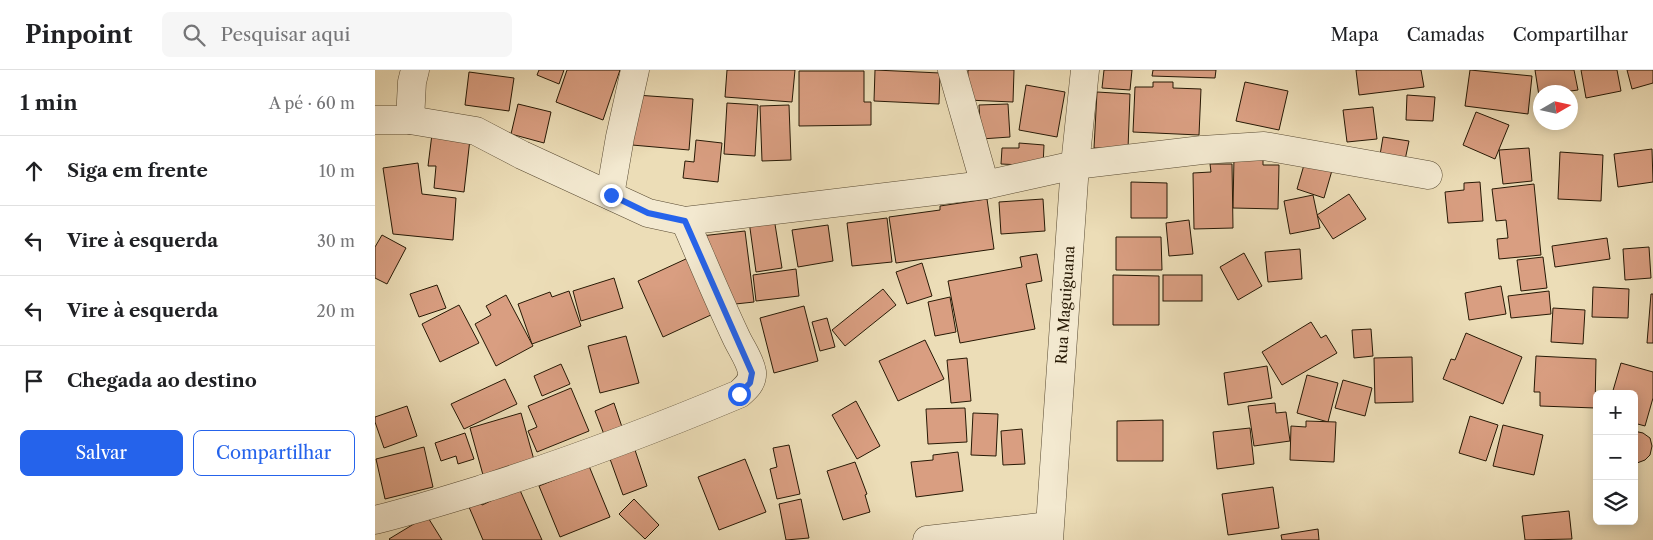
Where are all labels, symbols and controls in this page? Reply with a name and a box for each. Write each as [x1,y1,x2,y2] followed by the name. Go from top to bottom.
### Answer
[162,12,512,57] search box
[25,20,132,49] text: Pinpoint
[180,21,208,49] icon: search
[220,23,350,46] text: Pesquisar aqui
[1331,24,1379,46] text: Mapa
[1407,24,1485,46] text: Camadas
[1513,24,1628,46] text: Compartilhar
[1533,85,1578,130] north arrow
[20,90,78,115] text: 1 min
[269,93,355,113] text: A pé · 60 m
[20,157,48,185] icon: ahead
[67,159,208,182] text: Siga em frente
[319,161,355,181] text: 10 m
[600,184,623,207] route end
[20,227,48,255] icon: left
[67,229,218,252] text: Vire à esquerda
[317,231,355,251] text: 30 m
[1051,245,1079,365] street label: Rua Maguiguana
[20,297,48,325] icon: left
[67,299,218,322] text: Vire à esquerda
[316,301,355,321] text: 20 m
[20,367,48,395] icon: arrive
[67,369,257,392] text: Chegada ao destino
[728,383,751,406] route start
[1593,390,1638,525] map controls
[1593,390,1638,435] button: +
[20,430,183,476] button: Salvar
[193,430,355,476] button: Compartilhar
[1593,435,1638,480] button: −
[1593,480,1638,525] button: layers

